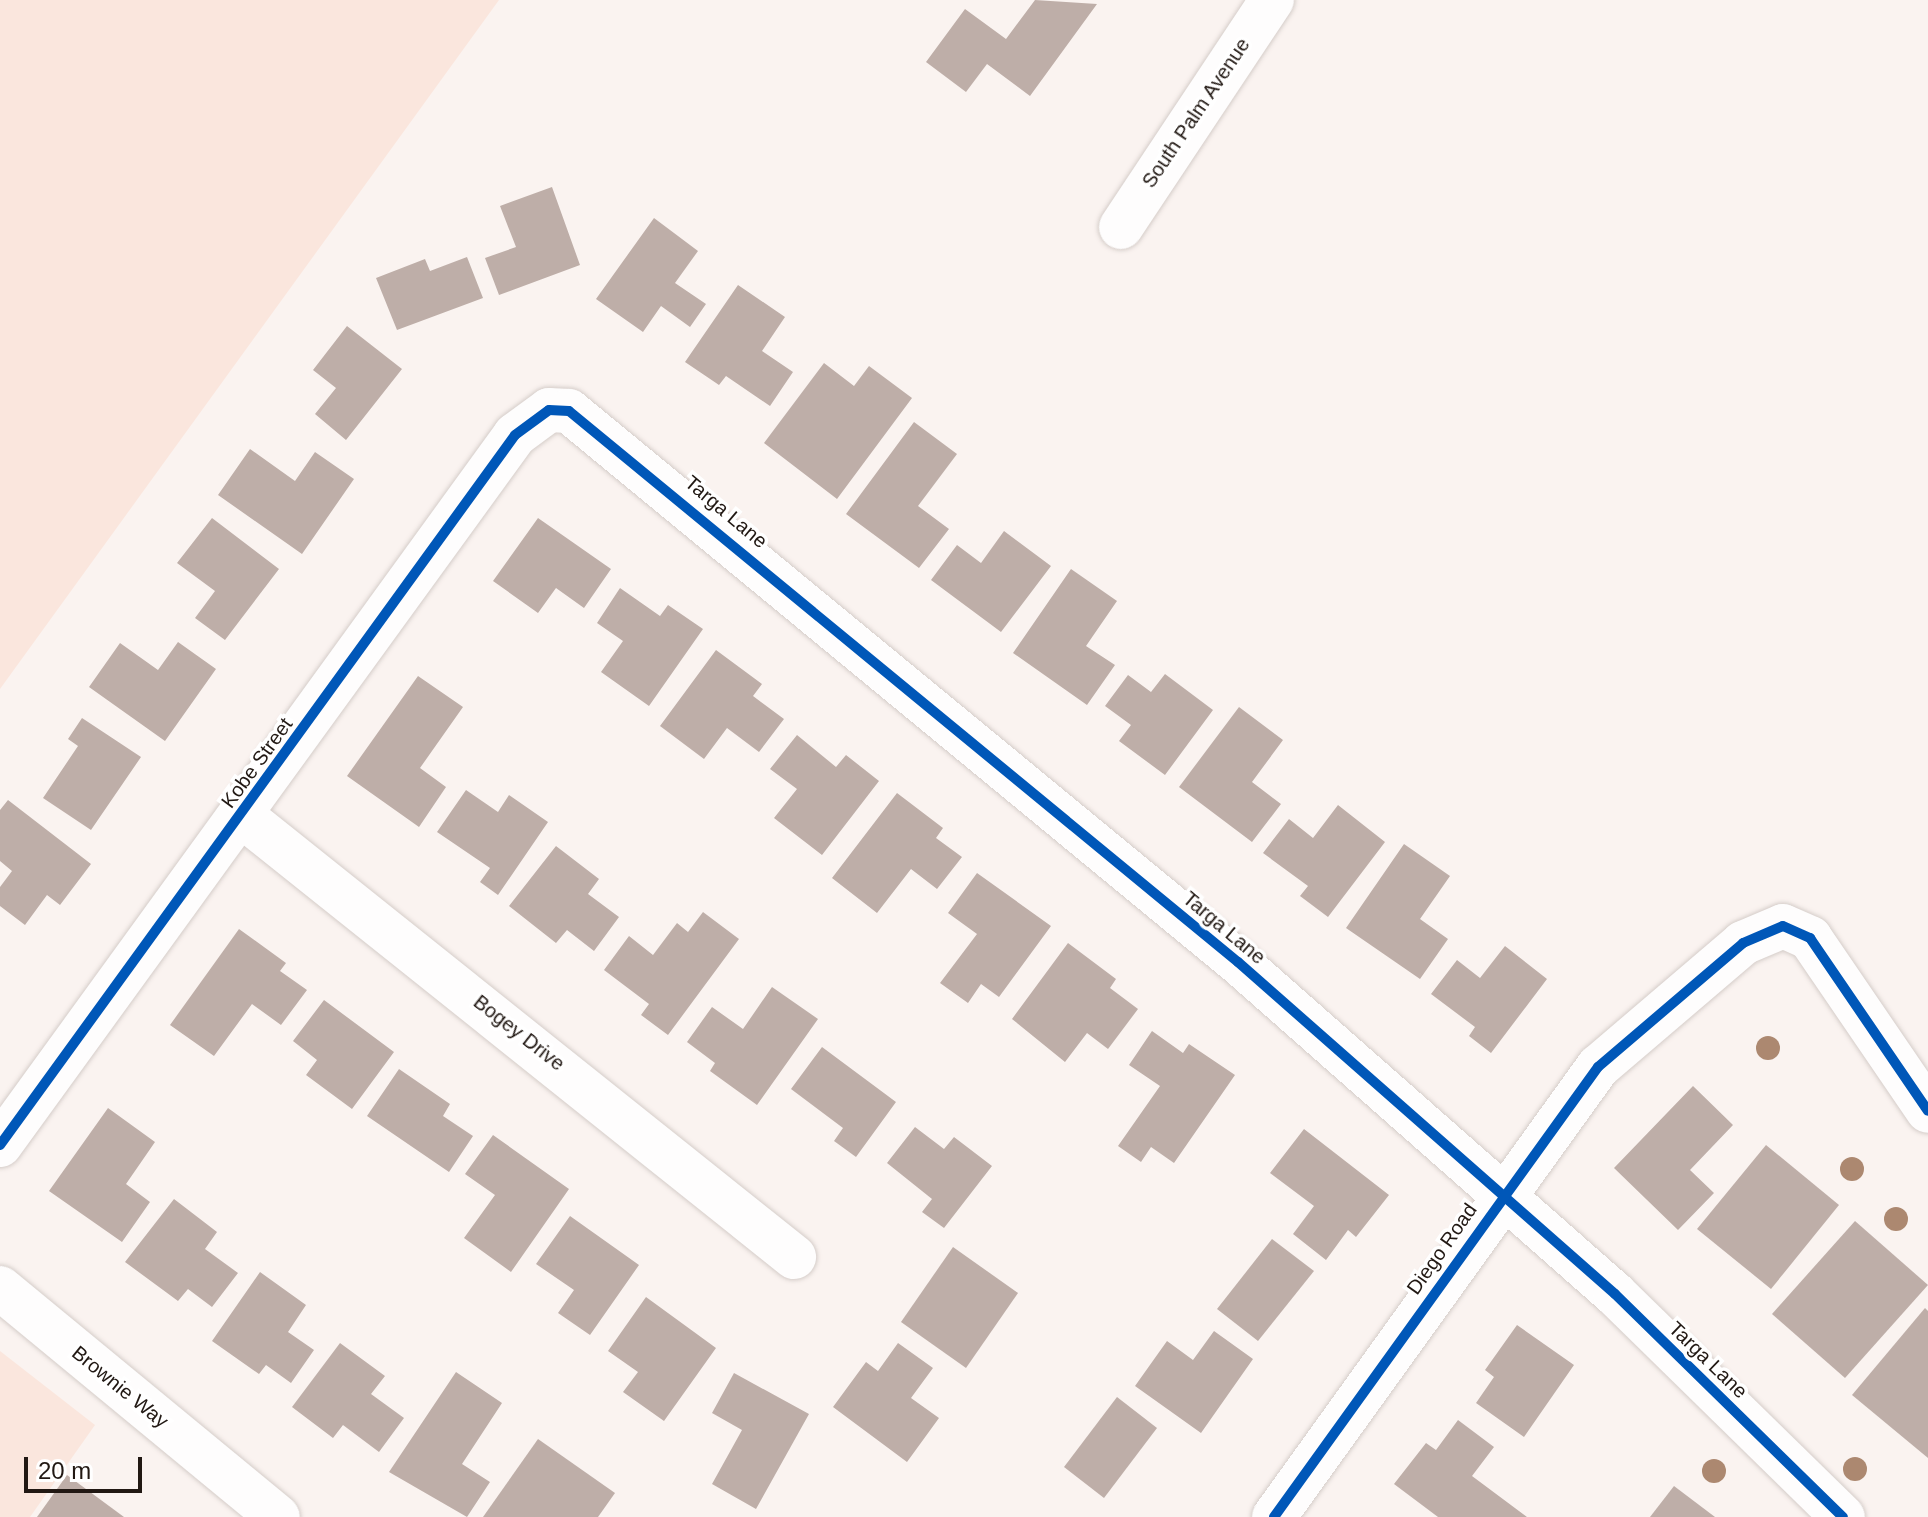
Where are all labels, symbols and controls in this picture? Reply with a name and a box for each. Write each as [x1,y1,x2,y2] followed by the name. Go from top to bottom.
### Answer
[1137,33,1255,193] street label: South Palm Avenue
[680,471,772,553] street label: Targa Lane
[216,713,298,813] street label: Kobe Street
[1178,887,1270,969] street label: Targa Lane
[469,990,569,1076] street label: Bogey Drive
[1402,1199,1482,1299] street label: Diego Road
[1664,1317,1752,1403] street label: Targa Lane
[67,1341,173,1433] street label: Brownie Way
[28,1441,146,1491] scale bar
[38,1457,91,1484] text: 20 m

